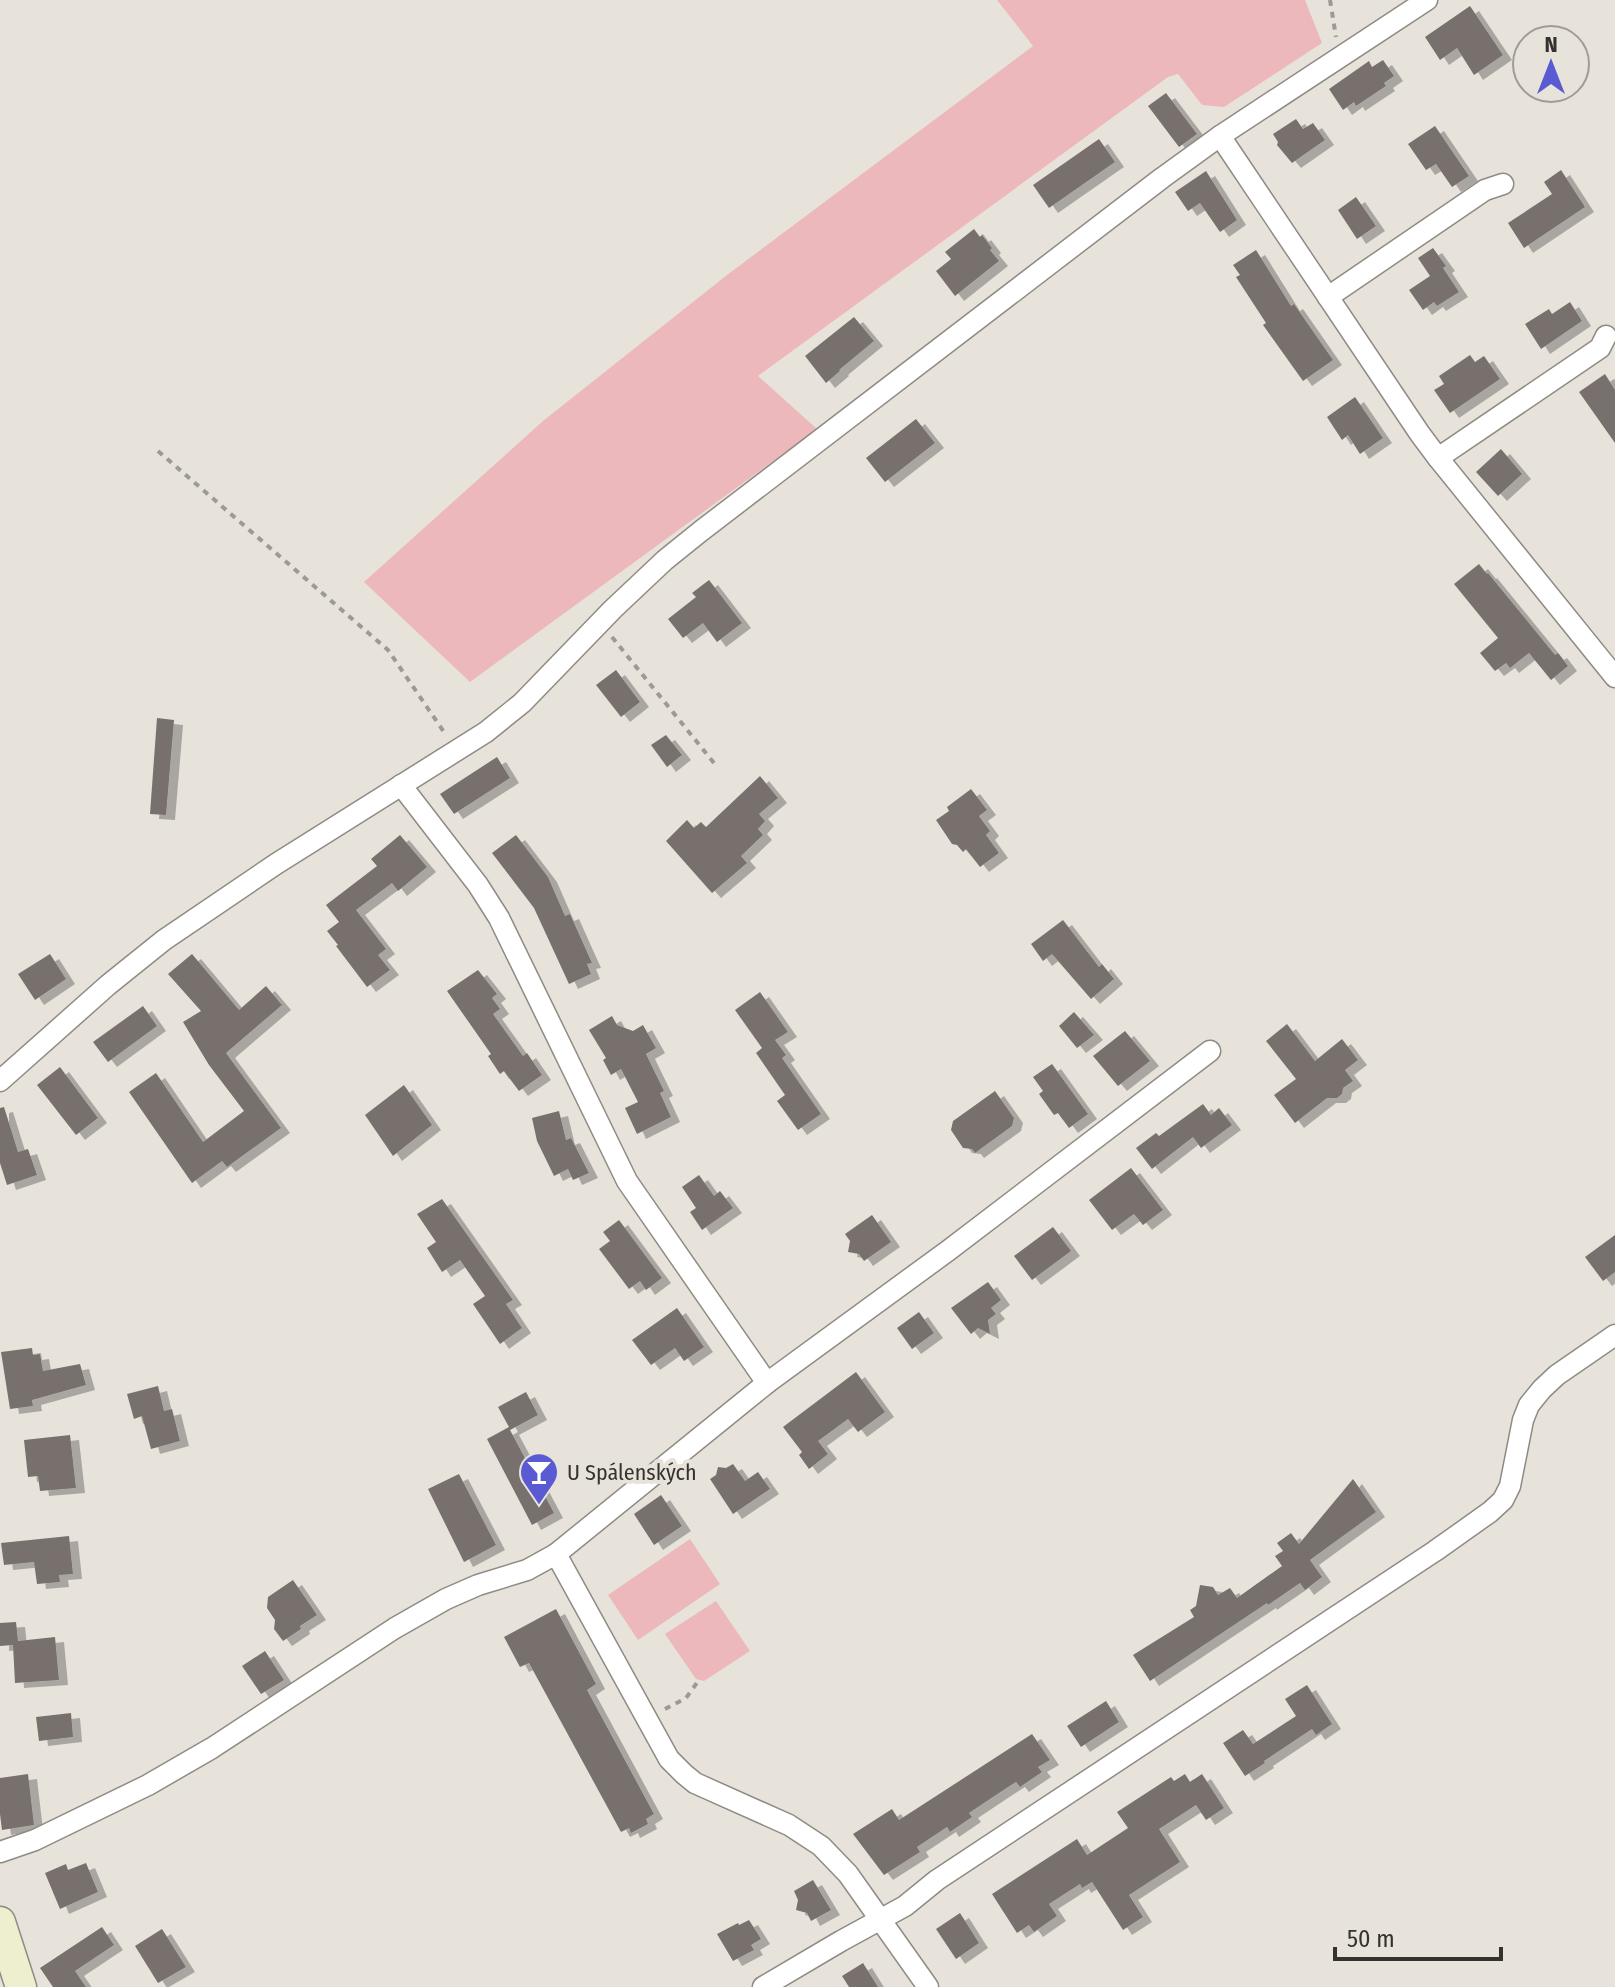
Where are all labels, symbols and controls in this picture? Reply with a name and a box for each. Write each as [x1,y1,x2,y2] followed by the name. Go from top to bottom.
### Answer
[1511,24,1591,104] north arrow
[1544,31,1558,58] text: N
[518,1451,560,1506] bar icon: U Spálenských
[567,1459,697,1486] place label: U Spálenských
[1335,1911,1501,1961] scale bar
[1347,1925,1395,1953] text: 50 m

